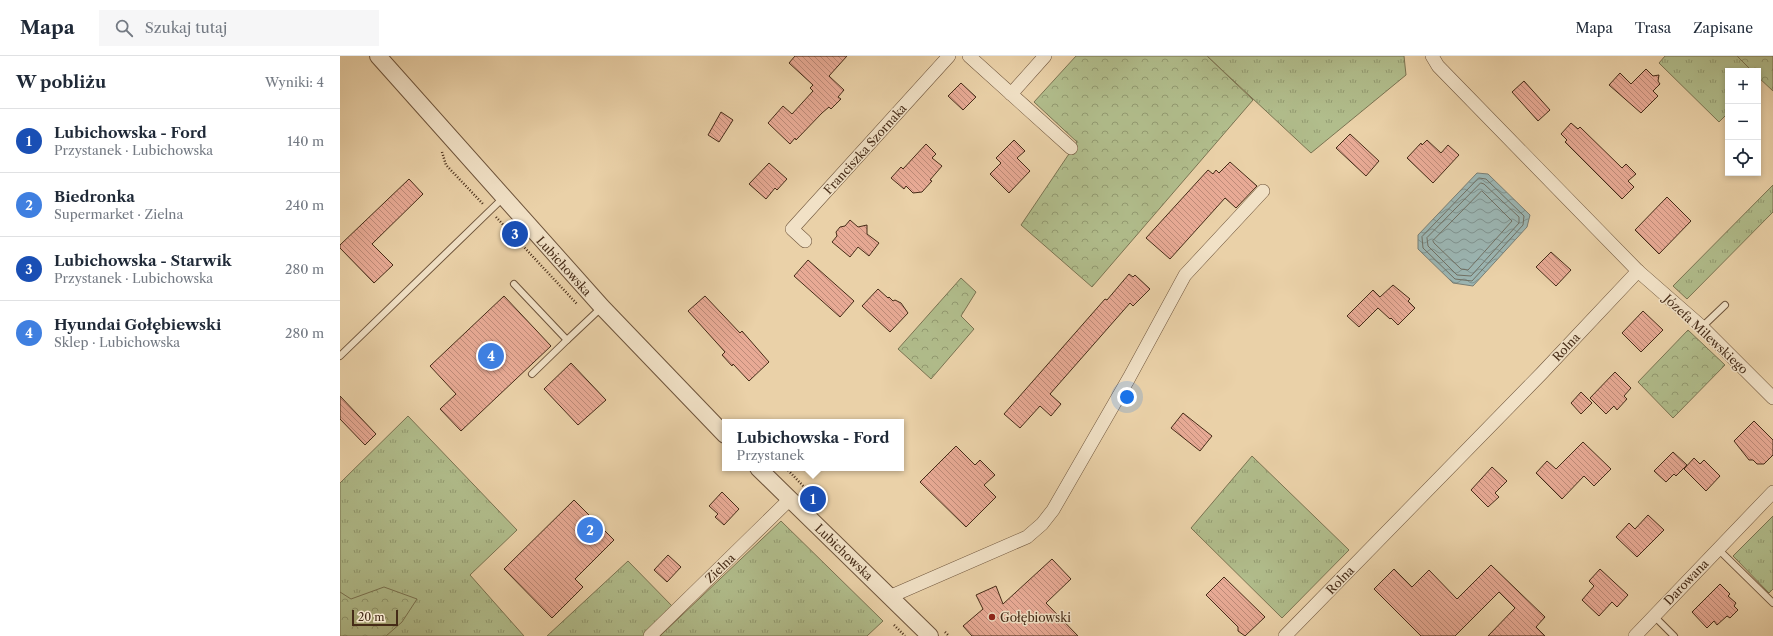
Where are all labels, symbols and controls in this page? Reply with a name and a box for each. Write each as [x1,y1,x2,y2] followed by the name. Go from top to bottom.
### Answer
[99,10,379,46] search box
[20,16,75,39] text: Mapa
[113,17,135,39] icon: search
[145,18,227,37] text: Szukaj tutaj
[1575,19,1613,37] text: Mapa
[1635,19,1671,37] text: Trasa
[1693,19,1753,37] text: Zapisane
[1725,68,1761,176] map controls
[1725,68,1761,104] button: +
[16,72,106,92] text: W pobliżu
[265,74,324,90] text: Wyniki: 4
[820,100,910,197] street label: Franciszka Szornaka
[1725,104,1761,140] button: −
[54,123,207,142] text: Lubichowska - Ford
[26,133,32,149] text: 1
[287,133,324,149] text: 140 m
[1725,140,1761,176] button: locate
[54,142,213,158] text: Przystanek · Lubichowska
[54,187,135,206] text: Biedronka
[25,197,33,213] text: 2
[285,197,324,213] text: 240 m
[54,206,183,222] text: Supermarket · Zielna
[502,219,528,249] pin: 3
[533,233,595,299] street label: Lubichowska
[54,251,232,270] text: Lubichowska - Starwik
[25,261,33,277] text: 3
[285,261,324,277] text: 280 m
[54,270,213,286] text: Przystanek · Lubichowska
[1659,290,1751,377] street label: Józefa Milewskiego
[54,315,221,334] text: Hyundai Gołębiewski
[25,325,33,341] text: 4
[285,325,324,341] text: 280 m
[1549,329,1583,364] street label: Rolna
[54,334,180,350] text: Sklep · Lubichowska
[478,341,504,371] pin: 4
[1117,387,1137,407] your location
[722,419,904,471] popup
[737,428,889,447] text: Lubichowska - Ford
[737,447,804,463] text: Przystanek
[800,484,826,514] pin: 1
[577,515,603,545] pin: 2
[812,521,877,584] street label: Lubichowska
[702,550,739,586] street label: Zielna
[1661,556,1712,608] street label: Darowana
[1323,562,1357,597] street label: Rolna
[352,608,398,627] scale bar
[358,610,384,624] text: 20 m
[1000,610,1071,625] place label: Gołębiowski
[987,612,997,622] marker: Gołębiowski

